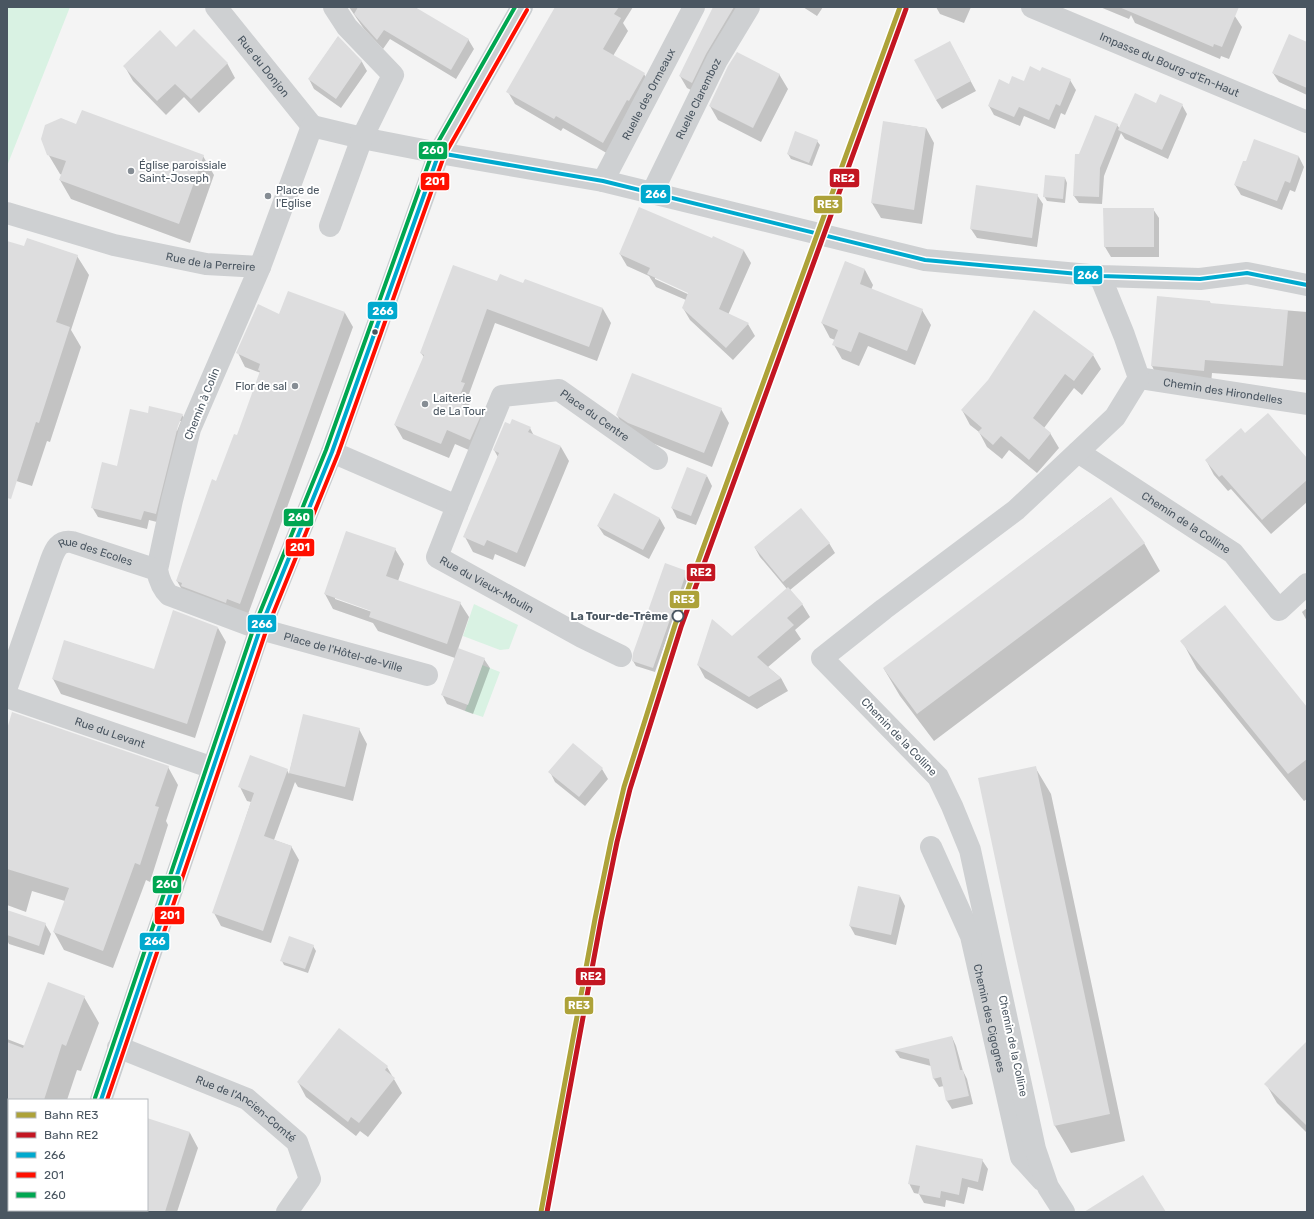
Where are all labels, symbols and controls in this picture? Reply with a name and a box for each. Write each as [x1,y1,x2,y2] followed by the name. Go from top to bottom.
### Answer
[1098,30,1242,100] street label: Impasse du Bourg-d'En-Haut
[235,33,292,99] street label: Rue du Donjon
[619,46,678,142] street label: Ruelle des Ormeaux
[673,56,724,141] street label: Ruelle Claremboz
[418,141,448,160] line badge: 260
[422,144,444,157] text: 260
[139,159,226,185] place label: Église paroissiale Saint-Joseph
[126,166,136,176] marker: Église paroissiale Saint-Joseph
[829,168,860,188] line badge: RE2
[420,172,450,191] line badge: 201
[833,172,855,185] text: RE2
[425,175,445,188] text: 201
[276,184,319,210] place label: Place de l'Eglise
[640,184,671,204] line badge: 266
[645,188,667,201] text: 266
[263,191,273,201] marker: Place de l'Eglise
[813,195,843,214] line badge: RE3
[817,198,839,211] text: RE3
[165,249,256,273] street label: Rue de la Perreire
[1073,265,1103,285] line badge: 266
[1077,269,1099,282] text: 266
[367,301,398,320] line badge: 266
[372,305,394,318] text: 266
[370,327,380,337] unlabelled marker
[182,366,222,442] street label: Chemin à Colin
[1162,375,1284,407] street label: Chemin des Hirondelles
[235,380,287,393] place label: Flor de sal
[290,381,300,391] marker: Flor de sal
[558,387,632,444] street label: Place du Centre
[433,392,486,418] place label: Laiterie de La Tour
[420,399,430,409] marker: Laiterie de La Tour
[1139,489,1233,556] street label: Chemin de la Colline
[283,508,314,527] line badge: 260
[288,511,310,524] text: 260
[56,535,135,568] street label: Rue des Ecoles
[285,538,315,557] line badge: 201
[290,541,310,554] text: 201
[438,553,536,616] street label: Rue du Vieux-Moulin
[686,563,716,582] line badge: RE2
[690,566,712,579] text: RE2
[669,590,700,609] line badge: RE3
[673,593,695,606] text: RE3
[671,609,685,623] marker: La Tour-de-Trême
[571,610,668,623] place label: La Tour-de-Trême
[247,614,277,633] line badge: 266
[251,618,273,631] text: 266
[282,629,404,675] street label: Place de l'Hôtel-de-Ville
[858,695,940,779] street label: Chemin de la Colline
[73,714,148,751] street label: Rue du Levant
[152,875,182,894] line badge: 260
[156,878,178,891] text: 260
[154,906,185,925] line badge: 201
[160,909,180,922] text: 201
[139,932,170,951] line badge: 266
[144,935,166,948] text: 266
[971,963,1008,1074] street label: Chemin des Cigognes
[575,967,606,986] line badge: RE2
[580,970,602,983] text: RE2
[996,994,1030,1098] street label: Chemin de la Colline
[564,996,594,1015] line badge: RE3
[568,999,590,1012] text: RE3
[194,1073,299,1145] street label: Rue de l'Ancien-Comté
[8,1099,148,1211] legend
[44,1108,99,1122] text: Bahn RE3
[44,1128,98,1142] text: Bahn RE2
[44,1148,66,1162] text: 266
[44,1168,64,1182] text: 201
[44,1188,66,1202] text: 260

